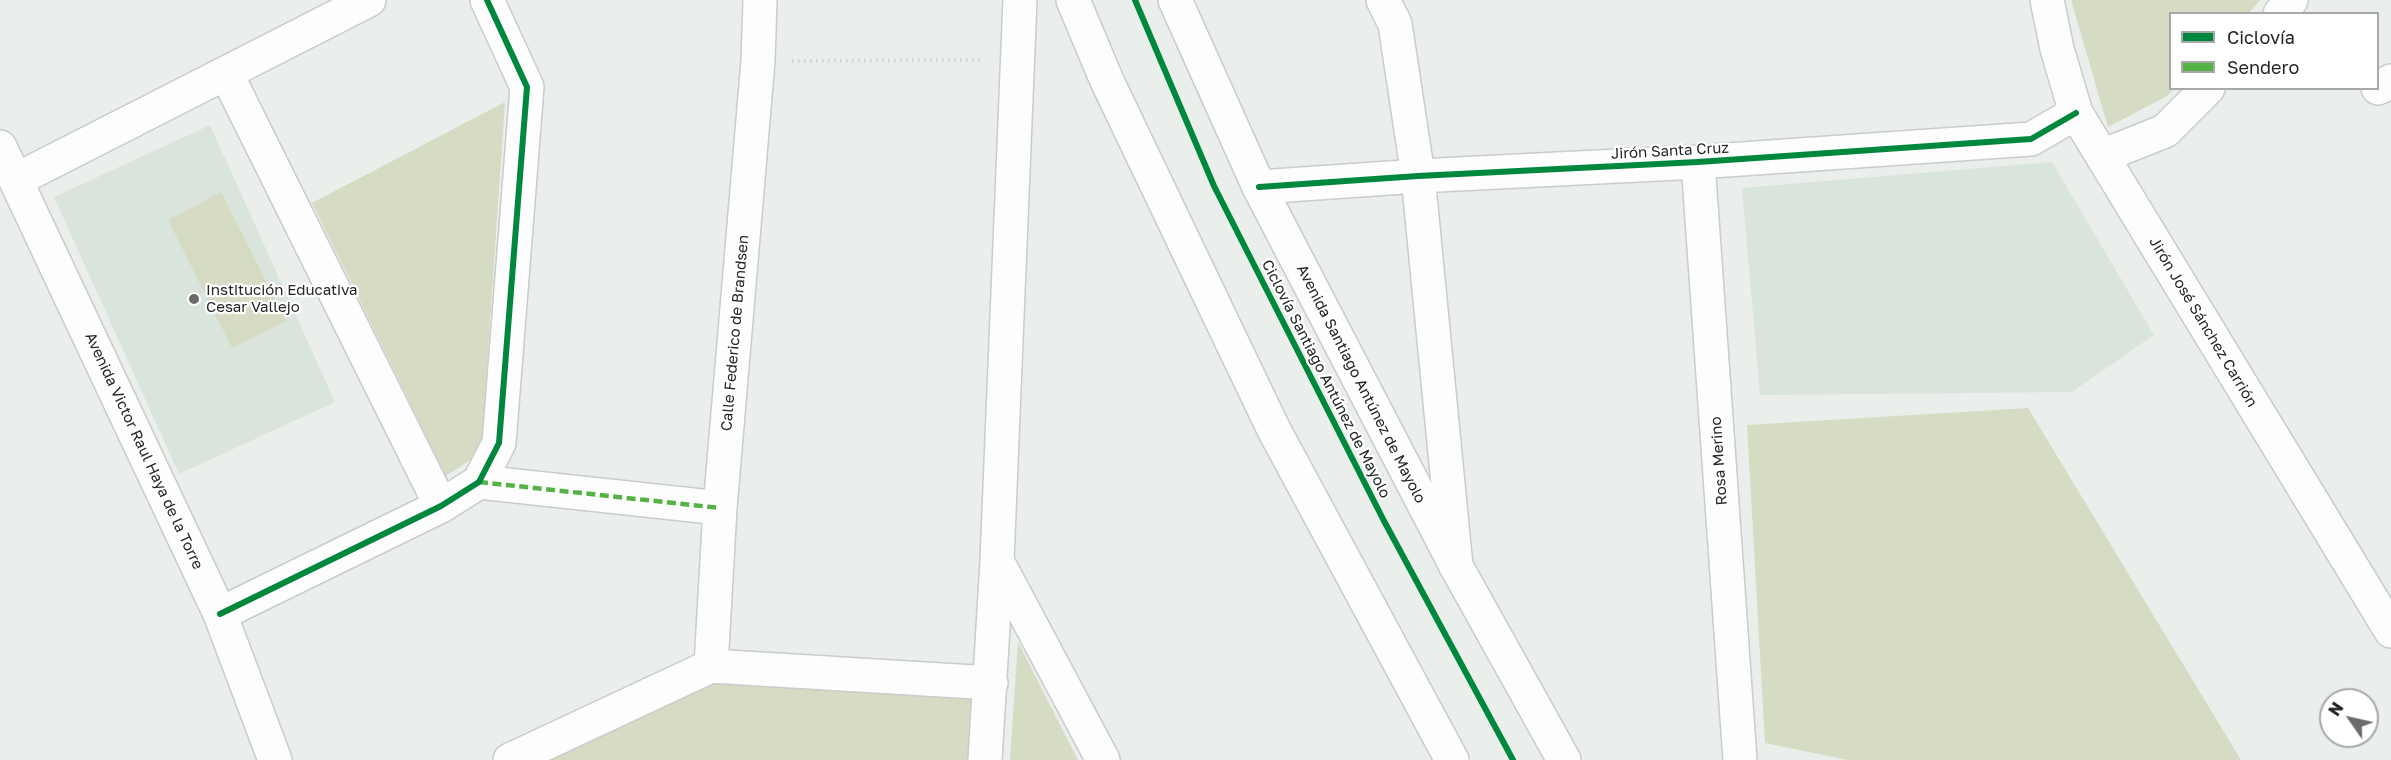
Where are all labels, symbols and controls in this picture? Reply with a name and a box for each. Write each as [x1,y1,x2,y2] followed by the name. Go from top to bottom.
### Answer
[2169,12,2379,90] legend
[2227,26,2295,48] text: Ciclovía
[2227,56,2299,78] text: Sendero
[1611,139,1729,163] street label: Jirón Santa Cruz
[717,234,753,432] street label: Calle Federico de Brandsen
[2145,234,2261,410] street label: Jirón José Sánchez Carrión
[1258,257,1394,501] street label: Ciclovía Santiago Antúnez de Mayolo
[1293,262,1429,506] street label: Avenida Santiago Antúnez de Mayolo
[206,281,357,316] place label: Institución Educativa Cesar Vallejo
[187,292,201,306] marker: Institución Educativa Cesar Vallejo
[81,330,207,572] street label: Avenida Victor Raul Haya de la Torre
[1707,416,1731,506] street label: Rosa Merino
[2319,688,2379,748] north arrow
[2324,698,2347,720] text: N

